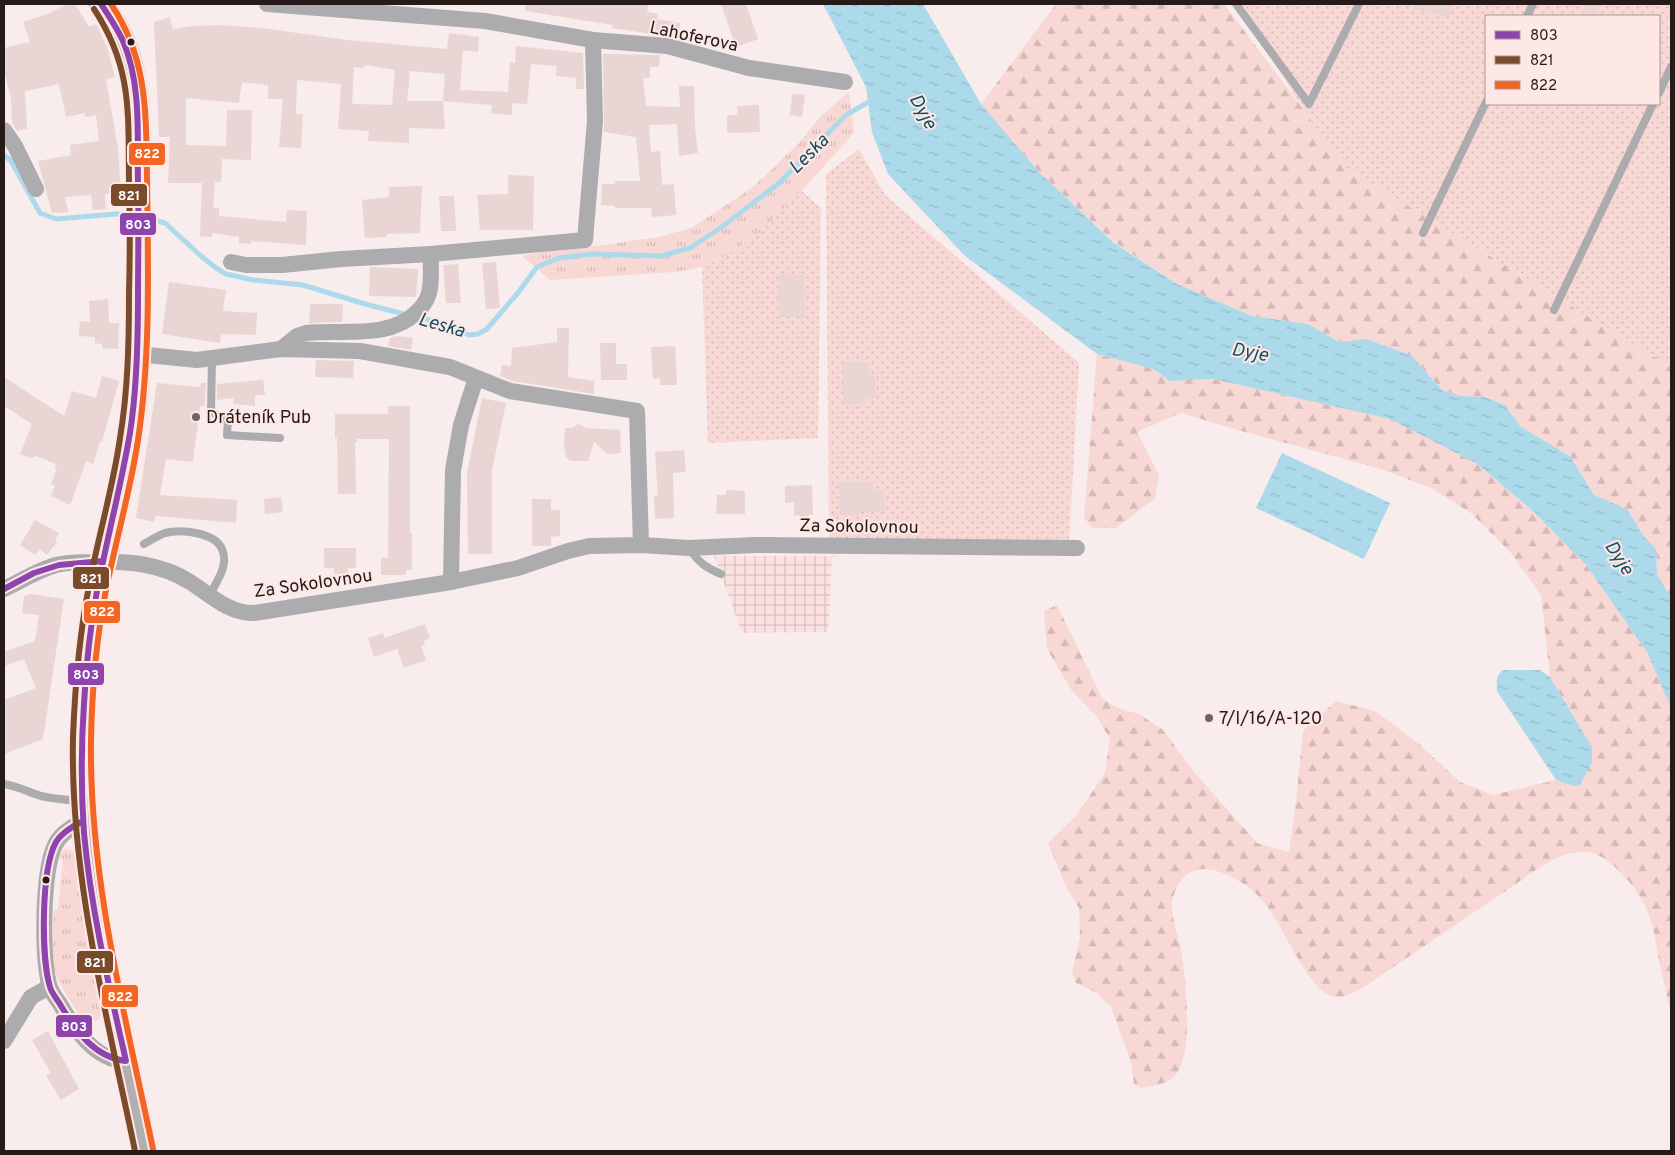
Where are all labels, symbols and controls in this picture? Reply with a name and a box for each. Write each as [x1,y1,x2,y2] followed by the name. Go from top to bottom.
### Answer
[1485,15,1660,105] legend
[647,17,740,58] street label: Lahoferova
[1530,27,1558,46] text: 803
[126,37,136,47] unlabelled marker
[1530,52,1554,71] text: 821
[1530,77,1557,96] text: 822
[903,90,942,134] water label: Dyje
[784,129,835,180] water label: Leska
[128,142,166,166] line badge: 822
[134,146,160,163] text: 822
[110,183,148,207] line badge: 821
[118,188,140,205] text: 821
[119,212,157,236] line badge: 803
[125,217,151,234] text: 803
[415,308,468,344] water label: Leska
[1230,338,1270,368] water label: Dyje
[206,407,311,430] place label: Dráteník Pub
[190,411,202,423] marker: Dráteník Pub
[799,515,919,540] street label: Za Sokolovnou
[1598,536,1638,580] water label: Dyje
[252,565,374,604] street label: Za Sokolovnou
[72,566,110,590] line badge: 821
[80,571,102,588] text: 821
[83,600,121,624] line badge: 822
[89,604,115,621] text: 822
[67,662,105,686] line badge: 803
[73,667,99,684] text: 803
[1219,708,1322,731] place label: 7/I/16/A-120
[1203,712,1215,724] marker: 7/I/16/A-120
[41,875,51,885] unlabelled marker
[76,950,114,974] line badge: 821
[84,955,106,972] text: 821
[101,984,139,1008] line badge: 822
[107,989,133,1006] text: 822
[55,1014,93,1038] line badge: 803
[61,1019,87,1036] text: 803

